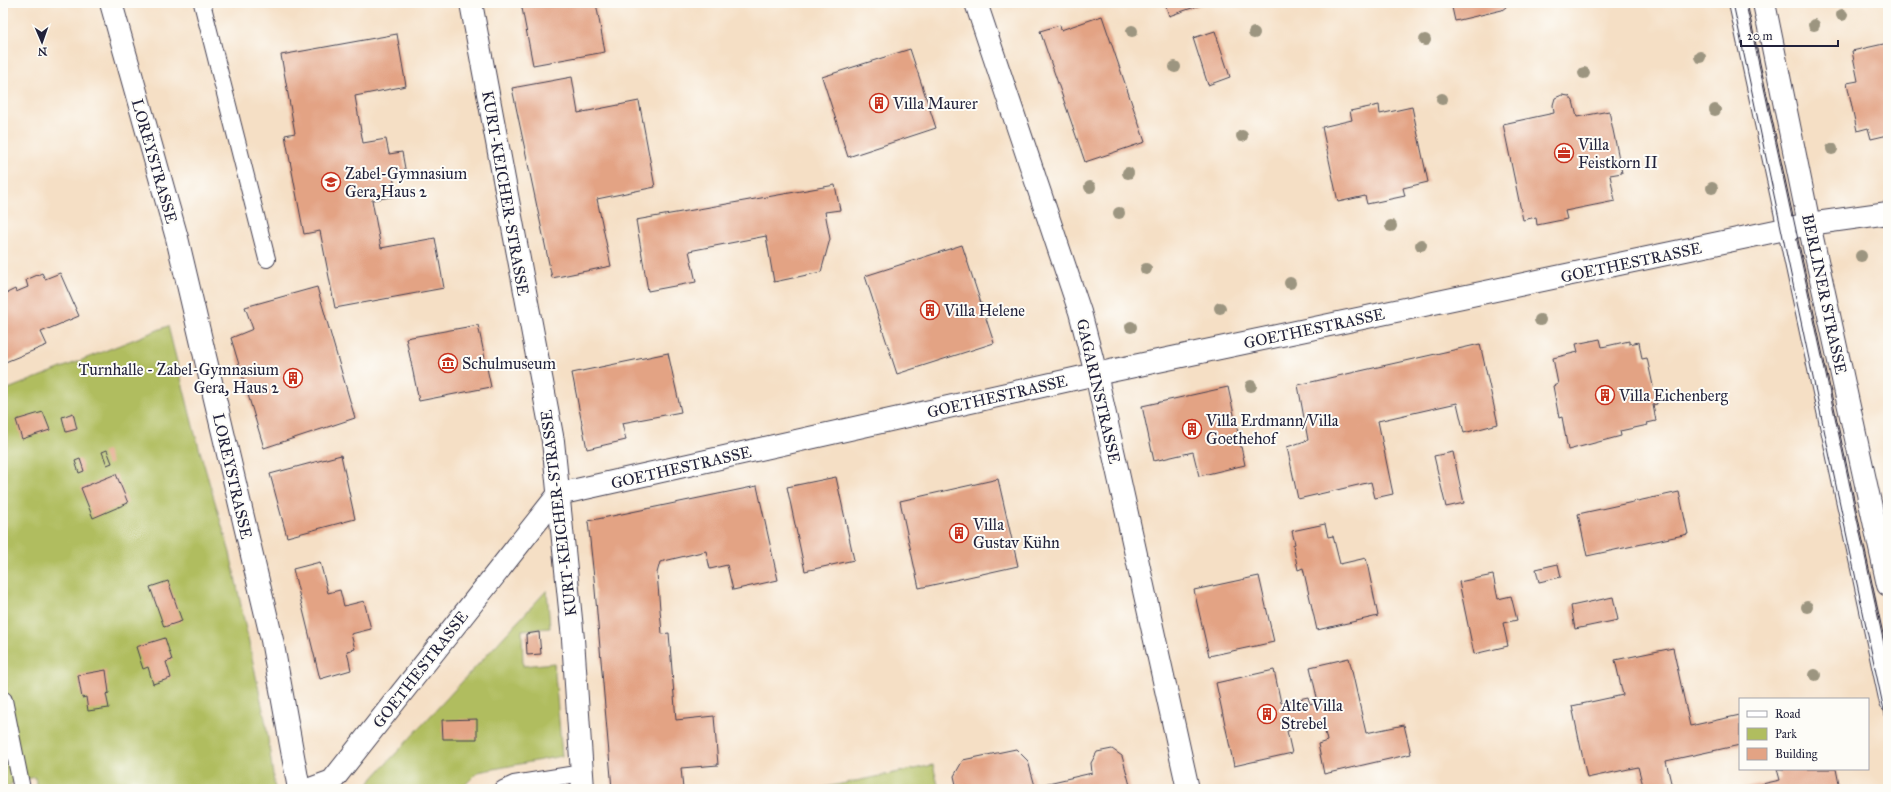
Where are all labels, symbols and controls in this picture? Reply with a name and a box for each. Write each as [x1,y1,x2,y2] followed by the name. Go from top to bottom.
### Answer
[22,22,62,62] north arrow
[1741,22,1838,48] scale bar
[1747,29,1773,43] text: 20 m
[37,45,47,58] text: N
[478,89,533,297] street label: KURT-KEICHER-STRASSE
[868,92,890,114] building icon: Villa Maurer
[892,94,978,113] place label: Villa Maurer
[128,97,181,226] street label: LOREYSTRASSE
[1577,135,1658,172] place label: Villa Feistkorn II
[1553,142,1575,164] office icon: Villa Feistkorn II
[345,164,468,201] place label: Zabel-Gymnasium Gera,Haus 2
[320,171,342,193] school or university icon: Zabel-Gymnasium Gera,Haus 2
[1798,212,1851,376] street label: BERLINER STRASSE
[1559,238,1703,287] street label: GOETHESTRASSE
[919,299,941,321] building icon: Villa Helene
[943,301,1025,320] place label: Villa Helene
[1242,304,1386,353] street label: GOETHESTRASSE
[1073,317,1124,465] street label: GAGARINSTRASSE
[437,352,459,374] museum icon: Schulmuseum
[462,354,557,373] place label: Schulmuseum
[79,360,280,397] place label: Turnhalle - Zabel-Gymnasium Gera, Haus 2
[282,367,304,389] building icon: Turnhalle - Zabel-Gymnasium Gera, Haus 2
[925,371,1069,422] street label: GOETHESTRASSE
[1594,384,1616,406] building icon: Villa Eichenberg
[1618,386,1728,406] place label: Villa Eichenberg
[536,409,581,617] street label: KURT-KEICHER-STRASSE
[209,411,256,541] street label: LOREYSTRASSE
[1205,411,1339,448] place label: Villa Erdmann/Villa Goethehof
[1181,418,1203,440] building icon: Villa Erdmann/Villa Goethehof
[609,442,753,493] street label: GOETHESTRASSE
[972,515,1060,552] place label: Villa Gustav Kühn
[948,522,970,544] building icon: Villa Gustav Kühn
[369,607,472,732] street label: GOETHESTRASSE
[1280,696,1343,733] place label: Alte Villa Strebel
[1739,698,1869,770] legend
[1256,703,1278,725] building icon: Alte Villa Strebel
[1775,707,1801,721] text: Road
[1775,727,1797,741] text: Park
[1775,747,1818,762] text: Building

